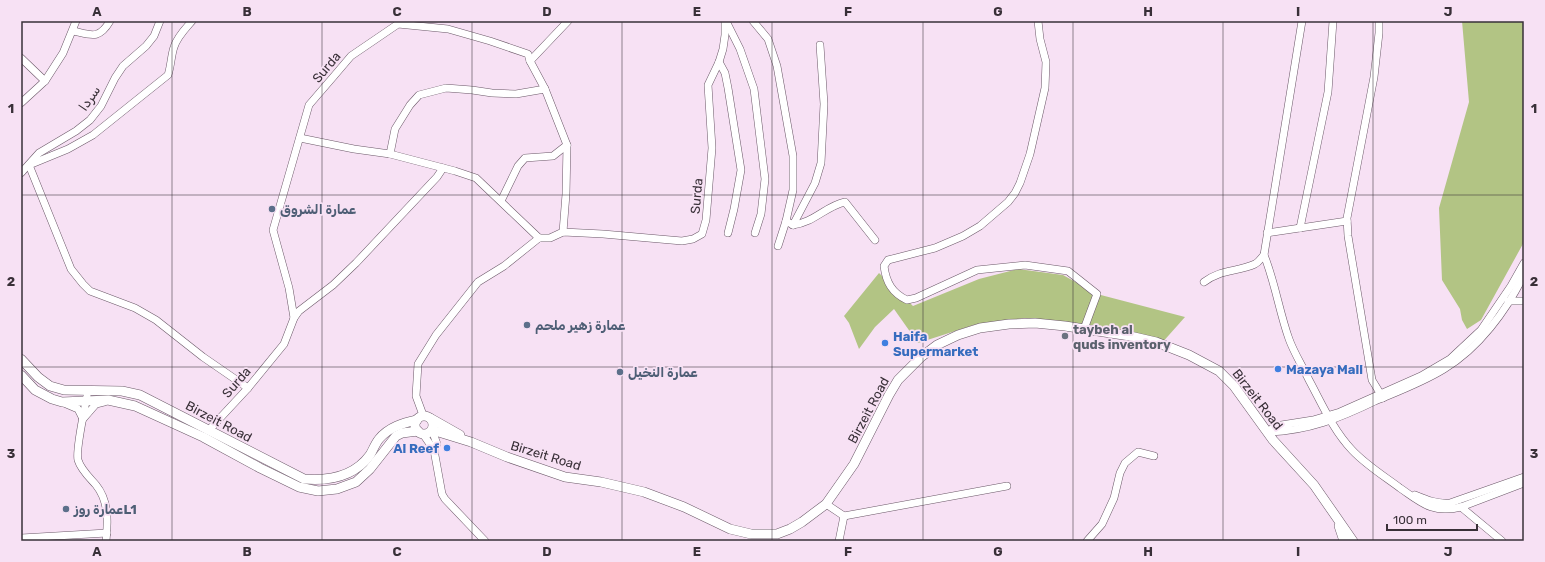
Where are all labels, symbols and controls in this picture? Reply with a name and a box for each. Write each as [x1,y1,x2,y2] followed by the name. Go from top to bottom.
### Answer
[92,4,102,19] text: A
[242,4,252,19] text: B
[392,4,402,19] text: C
[542,4,552,19] text: D
[693,4,701,19] text: E
[844,4,852,19] text: F
[993,4,1003,19] text: G
[1143,4,1153,19] text: H
[1296,4,1300,19] text: I
[1444,4,1452,19] text: J
[309,49,344,86] street label: Surda
[76,83,104,114] street label: سردا
[8,101,14,116] text: 1
[1531,101,1537,116] text: 1
[687,178,706,214] street label: Surda
[280,202,357,217] place label: عمارة الشروق
[267,204,277,214] marker: عمارة الشروق
[7,274,15,289] text: 2
[1530,274,1538,289] text: 2
[535,318,626,334] place label: عمارة زهير ملحم
[522,320,532,330] marker: عمارة زهير ملحم
[1073,322,1171,352] place label: taybeh al quds inventory
[893,329,978,359] place label: Haifa Supermarket
[1060,331,1070,341] marker: taybeh al quds inventory
[880,338,890,348] marker: Haifa Supermarket
[1286,362,1363,377] place label: Mazaya Mall
[219,364,254,401] street label: Surda
[1273,364,1283,374] marker: Mazaya Mall
[628,365,698,380] place label: عمارة النخيل
[1229,366,1286,433] street label: Birzeit Road
[615,367,625,377] marker: عمارة النخيل
[845,375,892,446] street label: Birzeit Road
[183,398,254,445] street label: Birzeit Road
[509,438,583,473] street label: Birzeit Road
[393,441,439,456] place label: Al Reef
[442,443,452,453] marker: Al Reef
[7,446,16,461] text: 3
[1530,446,1539,461] text: 3
[73,502,137,517] place label: عمارة روزL1
[61,504,71,514] marker: عمارة روزL1
[1387,506,1477,532] scale bar
[1393,513,1427,527] text: 100 m
[92,544,102,559] text: A
[242,544,252,559] text: B
[392,544,402,559] text: C
[542,544,552,559] text: D
[693,544,701,559] text: E
[844,544,852,559] text: F
[993,544,1003,559] text: G
[1143,544,1153,559] text: H
[1296,544,1300,559] text: I
[1444,544,1452,559] text: J

